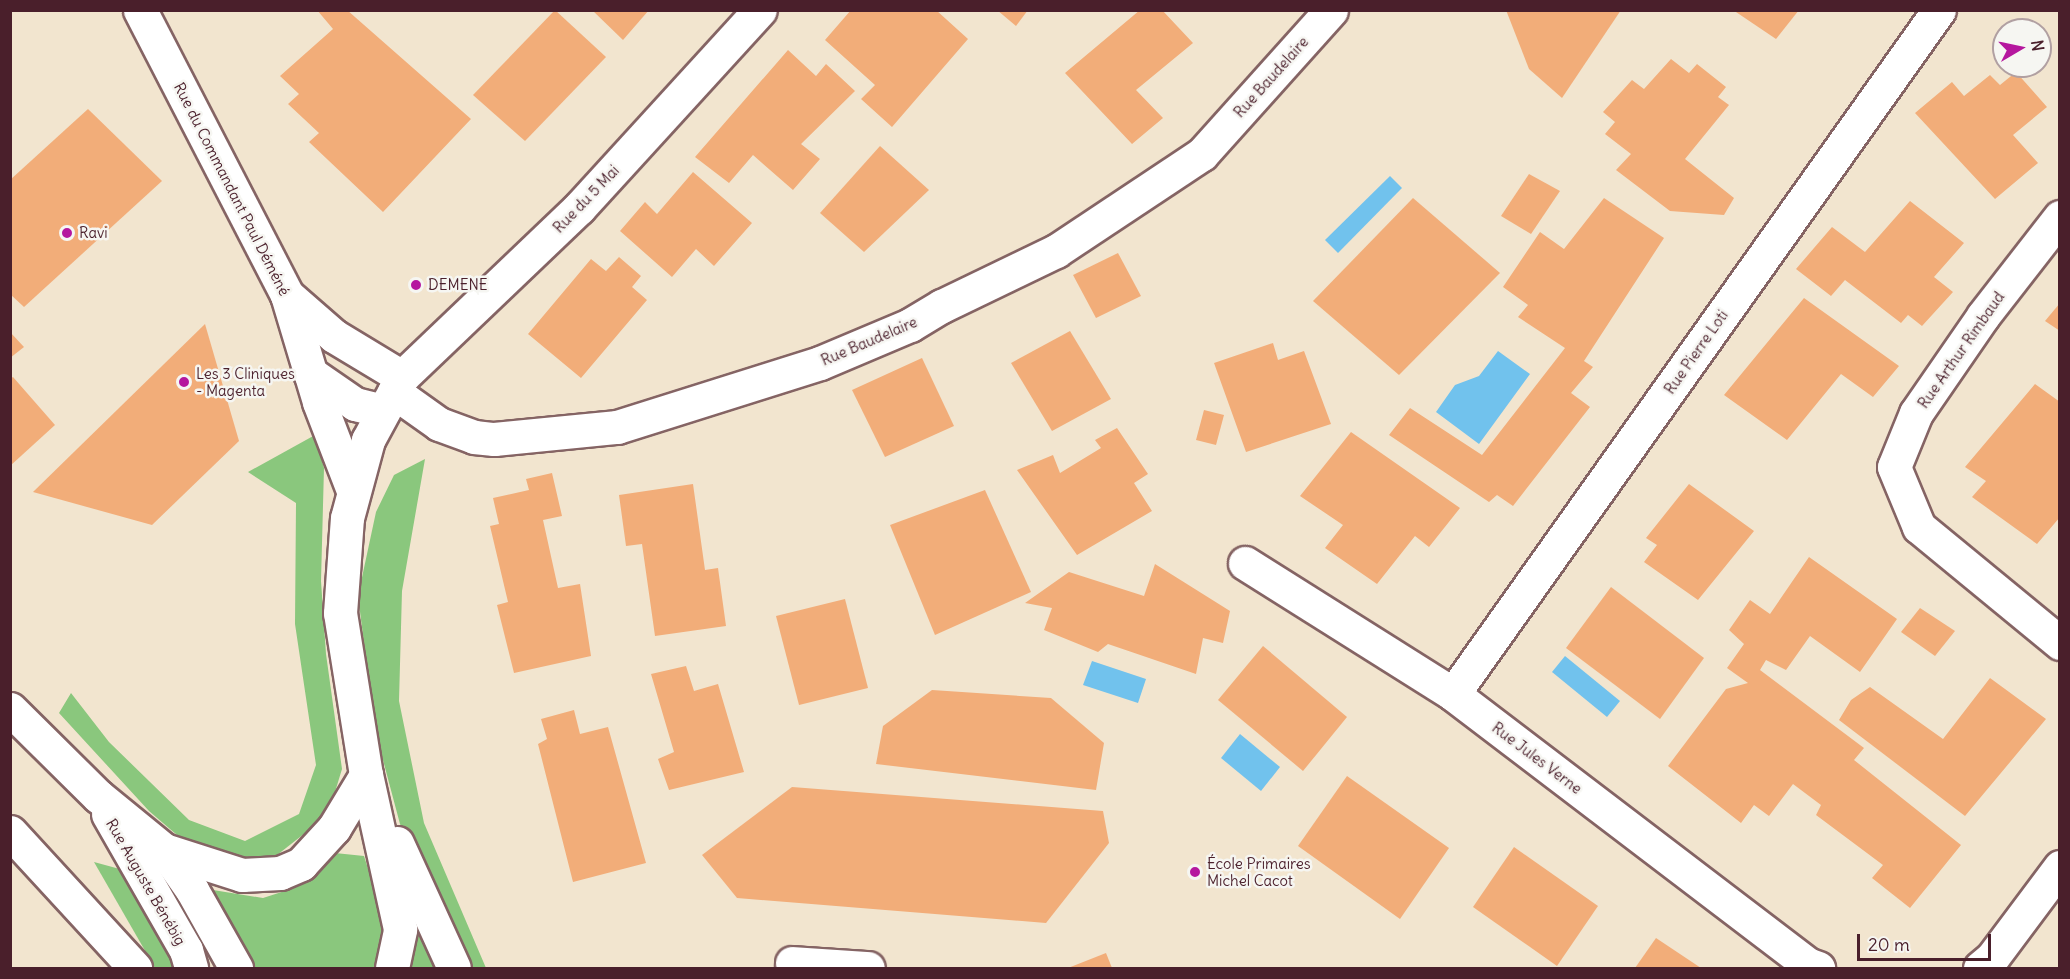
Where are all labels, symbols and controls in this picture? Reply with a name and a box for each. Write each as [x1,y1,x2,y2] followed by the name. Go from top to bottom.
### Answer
[1992,18,2052,78] north arrow
[1230,33,1312,121] street label: Rue Baudelaire
[2027,38,2049,53] text: N
[170,79,294,299] street label: Rue du Commandant Paul Déméné
[549,161,623,237] street label: Rue du 5 Mai
[79,224,108,242] place label: Ravi
[60,226,74,240] marker: Ravi
[428,276,488,294] place label: DEMENE
[409,278,423,292] marker: DEMENE
[1914,288,2008,412] street label: Rue Arthur Rimbaud
[1660,307,1732,397] street label: Rue Pierre Loti
[818,313,920,369] street label: Rue Baudelaire
[196,364,295,399] place label: Les 3 Cliniques - Magenta
[177,375,191,389] marker: Les 3 Cliniques - Magenta
[1489,718,1585,798] street label: Rue Jules Verne
[102,815,190,949] street label: Rue Auguste Bénébig
[1207,854,1311,889] place label: École Primaires Michel Cacot
[1188,865,1202,879] marker: École Primaires Michel Cacot
[1860,922,1994,960] scale bar
[1868,933,1910,956] text: 20 m

